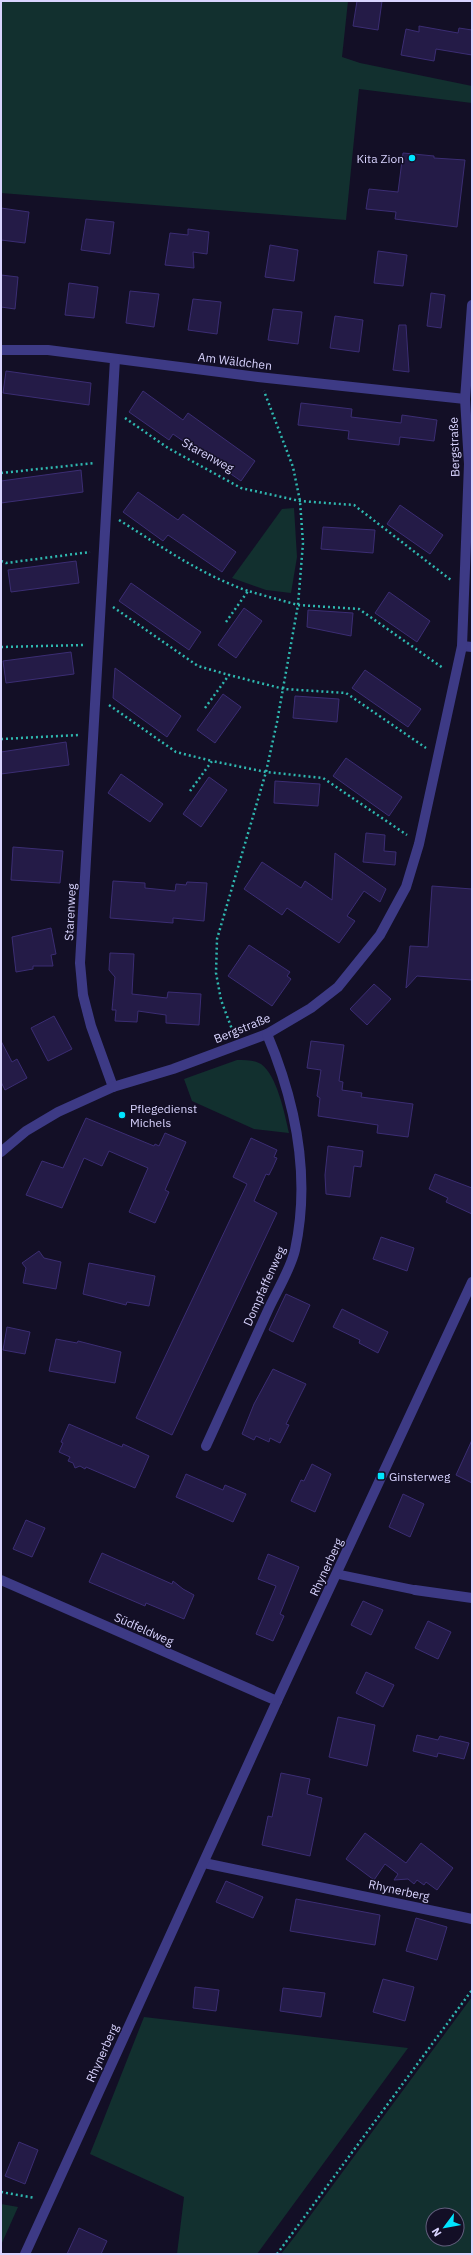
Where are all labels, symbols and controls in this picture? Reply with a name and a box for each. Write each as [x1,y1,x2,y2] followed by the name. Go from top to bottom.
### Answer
[356,151,404,166] place label: Kita Zion
[407,153,417,163] marker: Kita Zion
[197,349,273,373] street label: Am Wäldchen
[445,416,463,477] street label: Bergstraße
[179,435,237,476] street label: Starenweg
[61,882,79,941] street label: Starenweg
[211,1010,273,1046] street label: Bergstraße
[130,1101,197,1130] place label: Pflegedienst Michels
[117,1110,127,1120] marker: Pflegedienst Michels
[240,1243,289,1328] street label: Dompfaffenweg
[389,1469,451,1484] place label: Ginsterweg
[376,1471,386,1481] marker: Ginsterweg
[306,1535,346,1598] street label: Rhynerberg
[112,1609,177,1649] street label: Südfeldweg
[367,1876,432,1904] street label: Rhynerberg
[82,2021,122,2084] street label: Rhynerberg
[425,2207,465,2247] north arrow
[428,2225,445,2239] text: N

